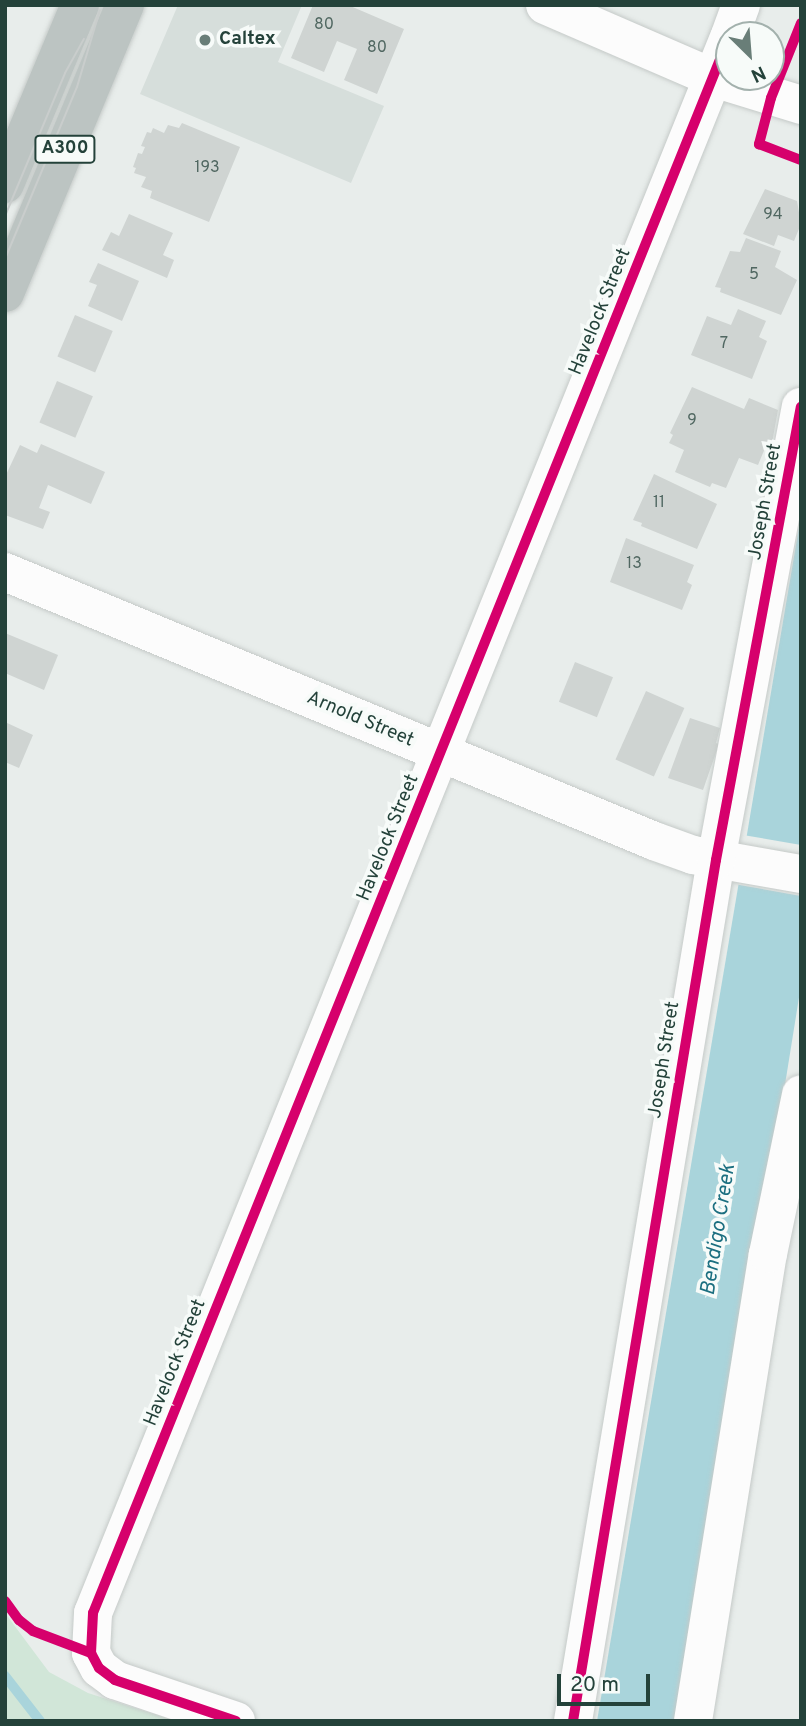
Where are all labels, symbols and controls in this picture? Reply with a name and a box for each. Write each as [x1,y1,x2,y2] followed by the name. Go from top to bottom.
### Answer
[314,15,334,35] house number: 80
[715,21,785,91] north arrow
[219,29,276,51] place label: Caltex
[197,32,213,48] marker: Caltex
[367,38,387,58] house number: 80
[747,59,769,87] text: N
[34,134,96,164] road number: A300
[194,158,220,178] house number: 193
[763,205,783,225] house number: 94
[565,245,637,379] street label: Havelock Street
[749,265,759,285] house number: 5
[720,334,728,354] house number: 7
[687,411,697,431] house number: 9
[745,442,787,562] street label: Joseph Street
[653,493,665,513] house number: 11
[626,554,642,574] house number: 13
[303,687,417,753] street label: Arnold Street
[353,771,425,905] street label: Havelock Street
[645,1000,685,1120] street label: Joseph Street
[696,1163,742,1297] water label: Bendigo Creek
[140,1296,212,1430] street label: Havelock Street
[561,1660,654,1704] scale bar
[570,1672,619,1699] text: 20 m

